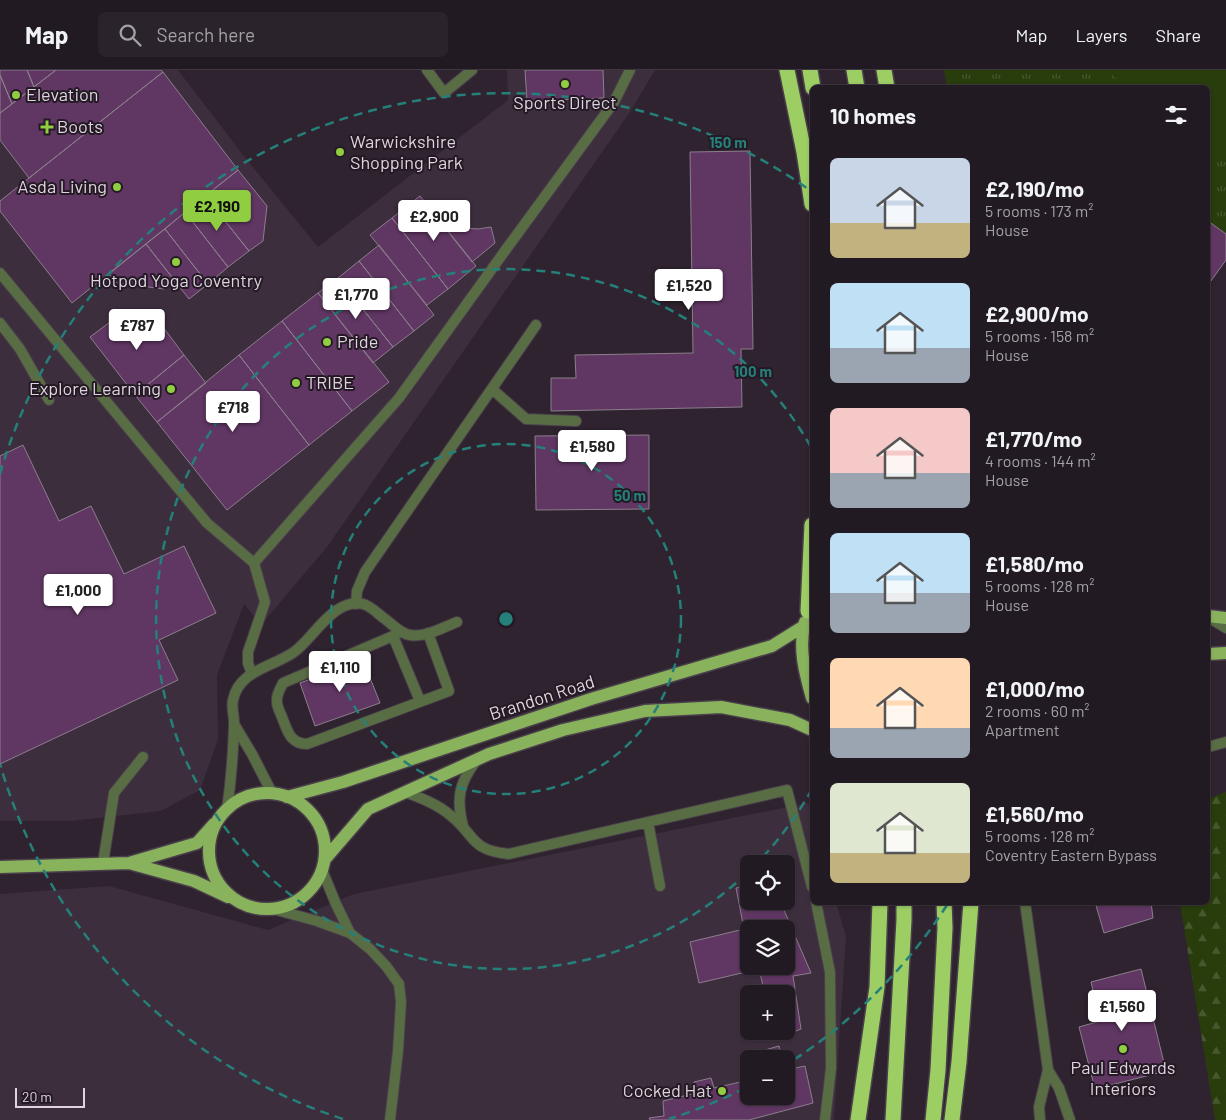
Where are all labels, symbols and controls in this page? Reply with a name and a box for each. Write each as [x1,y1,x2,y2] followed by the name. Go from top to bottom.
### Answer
[98,12,448,57] search box
[25,20,68,49] text: Map
[116,21,144,49] icon: search
[156,23,255,46] text: Search here
[1015,24,1047,46] text: Map
[1075,24,1128,46] text: Layers
[1156,24,1201,46] text: Share
[559,78,571,90] marker: Sports Direct
[26,83,99,105] place label: Elevation
[10,89,22,101] marker: Elevation
[513,91,617,113] place label: Sports Direct
[1162,101,1190,129] icon: filters
[830,103,916,128] text: 10 homes
[57,115,103,137] place label: Boots
[41,121,53,133] marker: Boots
[350,130,463,173] place label: Warwickshire Shopping Park
[709,133,747,151] text: 150 m
[334,146,346,158] marker: Warwickshire Shopping Park
[18,175,107,197] place label: Asda Living
[985,176,1084,201] text: £2,190/mo
[870,178,930,238] icon: home
[111,181,123,193] marker: Asda Living
[176,190,258,232] pin: £2,190
[194,196,240,215] text: £2,190
[393,200,475,242] pin: £2,900
[985,201,1093,220] text: 5 rooms · 173 m²
[409,206,459,225] text: £2,900
[985,220,1029,239] text: House
[170,256,182,268] marker: Hotpod Yoga Coventry
[648,268,730,311] pin: £1,520
[90,269,262,291] place label: Hotpod Yoga Coventry
[666,275,712,294] text: £1,520
[315,278,397,320] pin: £1,770
[334,284,378,303] text: £1,770
[985,301,1089,326] text: £2,900/mo
[870,303,930,363] icon: home
[107,308,167,351] pin: £787
[120,315,154,334] text: £787
[985,326,1094,345] text: 5 rooms · 158 m²
[337,330,378,352] place label: Pride
[321,336,333,348] marker: Pride
[985,345,1029,364] text: House
[734,362,772,380] text: 100 m
[306,371,354,393] place label: TRIBE
[29,377,161,399] place label: Explore Learning
[290,377,302,389] marker: TRIBE
[165,383,177,395] marker: Explore Learning
[203,390,263,433] pin: £718
[217,397,249,416] text: £718
[985,426,1082,451] text: £1,770/mo
[870,428,930,488] icon: home
[551,430,633,472] pin: £1,580
[569,436,615,455] text: £1,580
[985,451,1096,470] text: 4 rooms · 144 m²
[985,470,1029,489] text: House
[614,486,646,504] text: 50 m
[985,551,1084,576] text: £1,580/mo
[870,553,930,613] icon: home
[37,574,119,616] pin: £1,000
[985,576,1094,595] text: 5 rooms · 128 m²
[55,580,101,599] text: £1,000
[985,595,1029,614] text: House
[497,610,515,628] centre of rings
[299,650,381,693] pin: £1,110
[320,657,360,676] text: £1,110
[486,670,597,724] street label: Brandon Road
[985,676,1085,701] text: £1,000/mo
[870,678,930,738] icon: home
[985,701,1090,720] text: 2 rooms · 60 m²
[985,720,1060,739] text: Apartment
[985,801,1084,826] text: £1,560/mo
[870,803,930,863] icon: home
[985,826,1094,845] text: 5 rooms · 128 m²
[985,845,1157,864] text: Coventry Eastern Bypass
[740,855,795,1105] map controls
[740,855,795,910] button: locate
[740,920,795,975] button: layers
[740,985,795,1040] button: +
[1081,990,1163,1032] pin: £1,560
[1099,996,1145,1015] text: £1,560
[1117,1043,1129,1055] marker: Paul Edwards Interiors
[740,1050,795,1105] button: −
[1071,1056,1175,1099] place label: Paul Edwards Interiors
[623,1079,712,1101] place label: Cocked Hat
[15,1085,85,1108] scale bar
[716,1085,728,1097] marker: Cocked Hat
[22,1088,52,1105] text: 20 m

